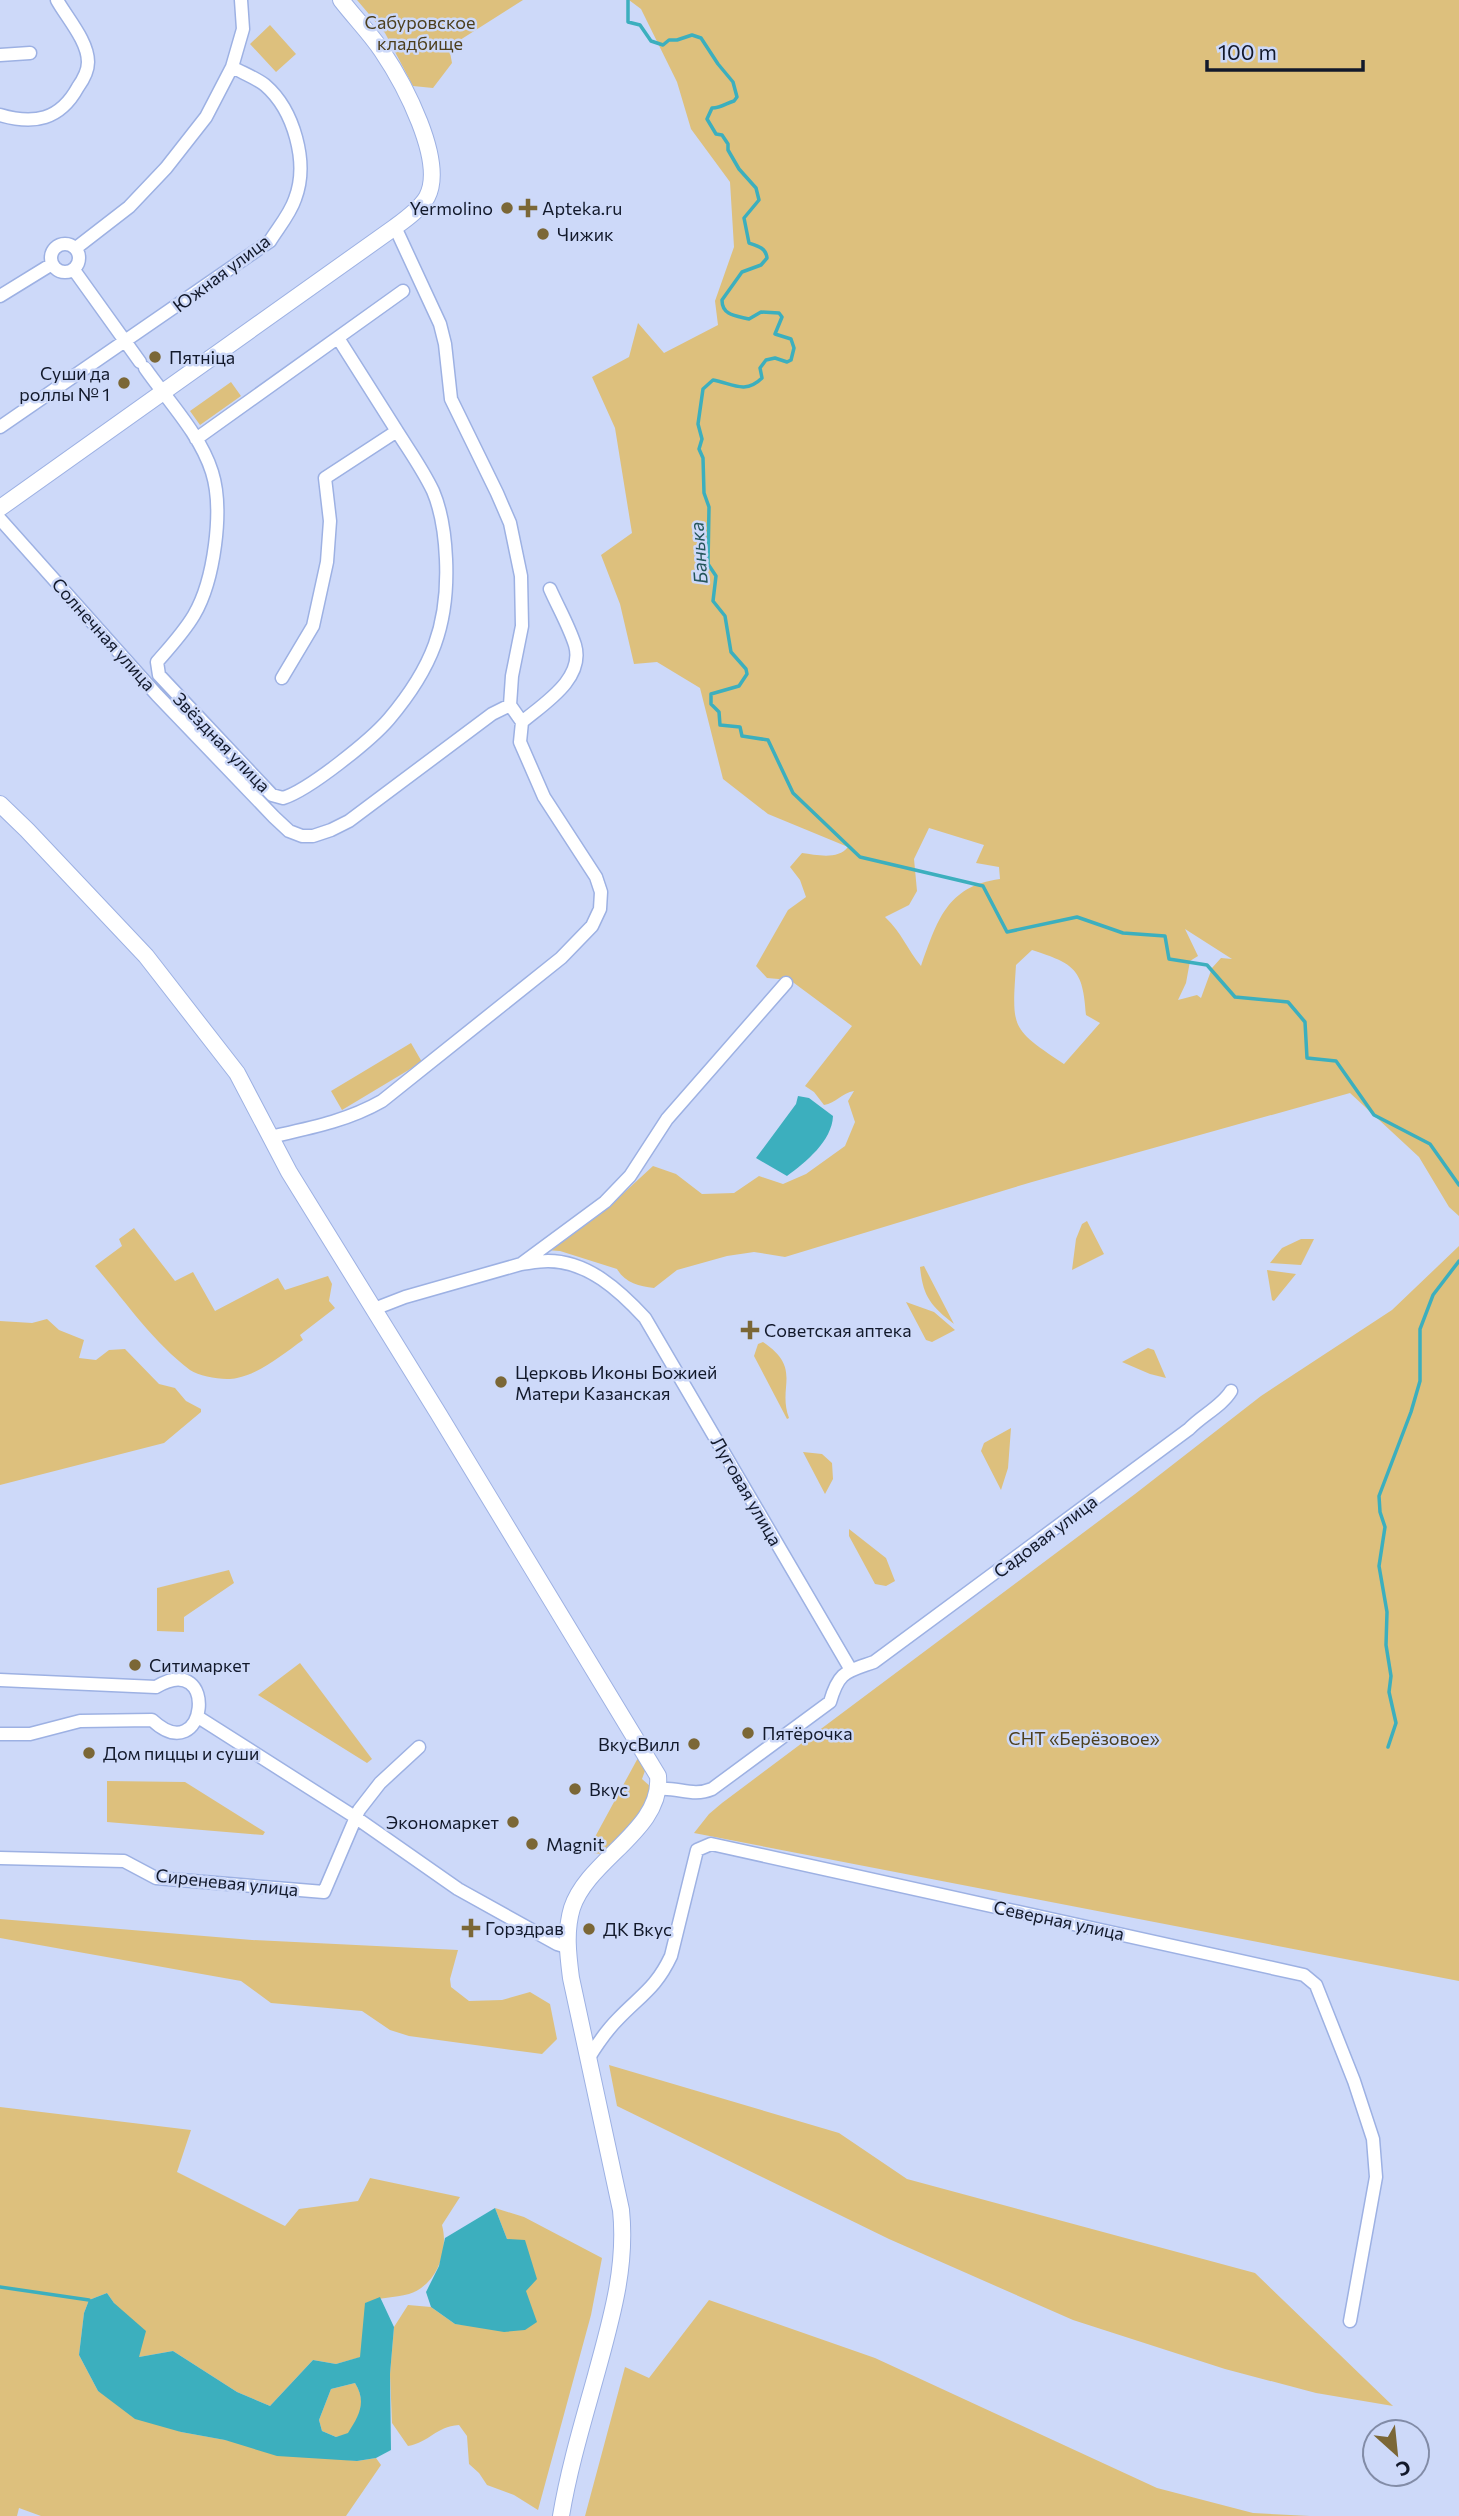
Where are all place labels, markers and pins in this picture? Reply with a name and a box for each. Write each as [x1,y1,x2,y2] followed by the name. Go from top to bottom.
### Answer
[410,197,493,219] place label: Yermolino
[542,197,622,219] place label: Apteka.ru
[499,200,515,216] marker: Yermolino
[520,200,536,216] marker: Apteka.ru
[557,223,614,245] place label: Чижик
[535,226,551,242] marker: Чижик
[169,346,235,368] place label: Пятнiца
[147,349,163,365] marker: Пятнiца
[19,362,110,405] place label: Суши да роллы № 1
[116,375,132,391] marker: Суши да роллы № 1
[764,1319,912,1341] place label: Советская аптека
[742,1322,758,1338] marker: Советская аптека
[515,1361,717,1404] place label: Церковь Иконы Божией Матери Казанская
[493,1374,509,1390] marker: Церковь Иконы Божией Матери Казанская
[149,1654,251,1676] place label: Ситимаркет
[127,1657,143,1673] marker: Ситимаркет
[762,1722,853,1744] place label: Пятёрочка
[740,1725,756,1741] marker: Пятёрочка
[598,1733,680,1755] place label: ВкусВилл
[686,1736,702,1752] marker: ВкусВилл
[103,1742,259,1764] place label: Дом пиццы и суши
[81,1745,97,1761] marker: Дом пиццы и суши
[589,1778,628,1800] place label: Вкус
[567,1781,583,1797] marker: Вкус
[386,1811,500,1833] place label: Экономаркет
[505,1814,521,1830] marker: Экономаркет
[546,1833,605,1855] place label: Magnit
[524,1836,540,1852] marker: Magnit
[485,1917,564,1939] place label: Горздрав
[603,1918,672,1940] place label: ДК Вкус
[463,1920,479,1936] marker: Горздрав
[581,1921,597,1937] marker: ДК Вкус

